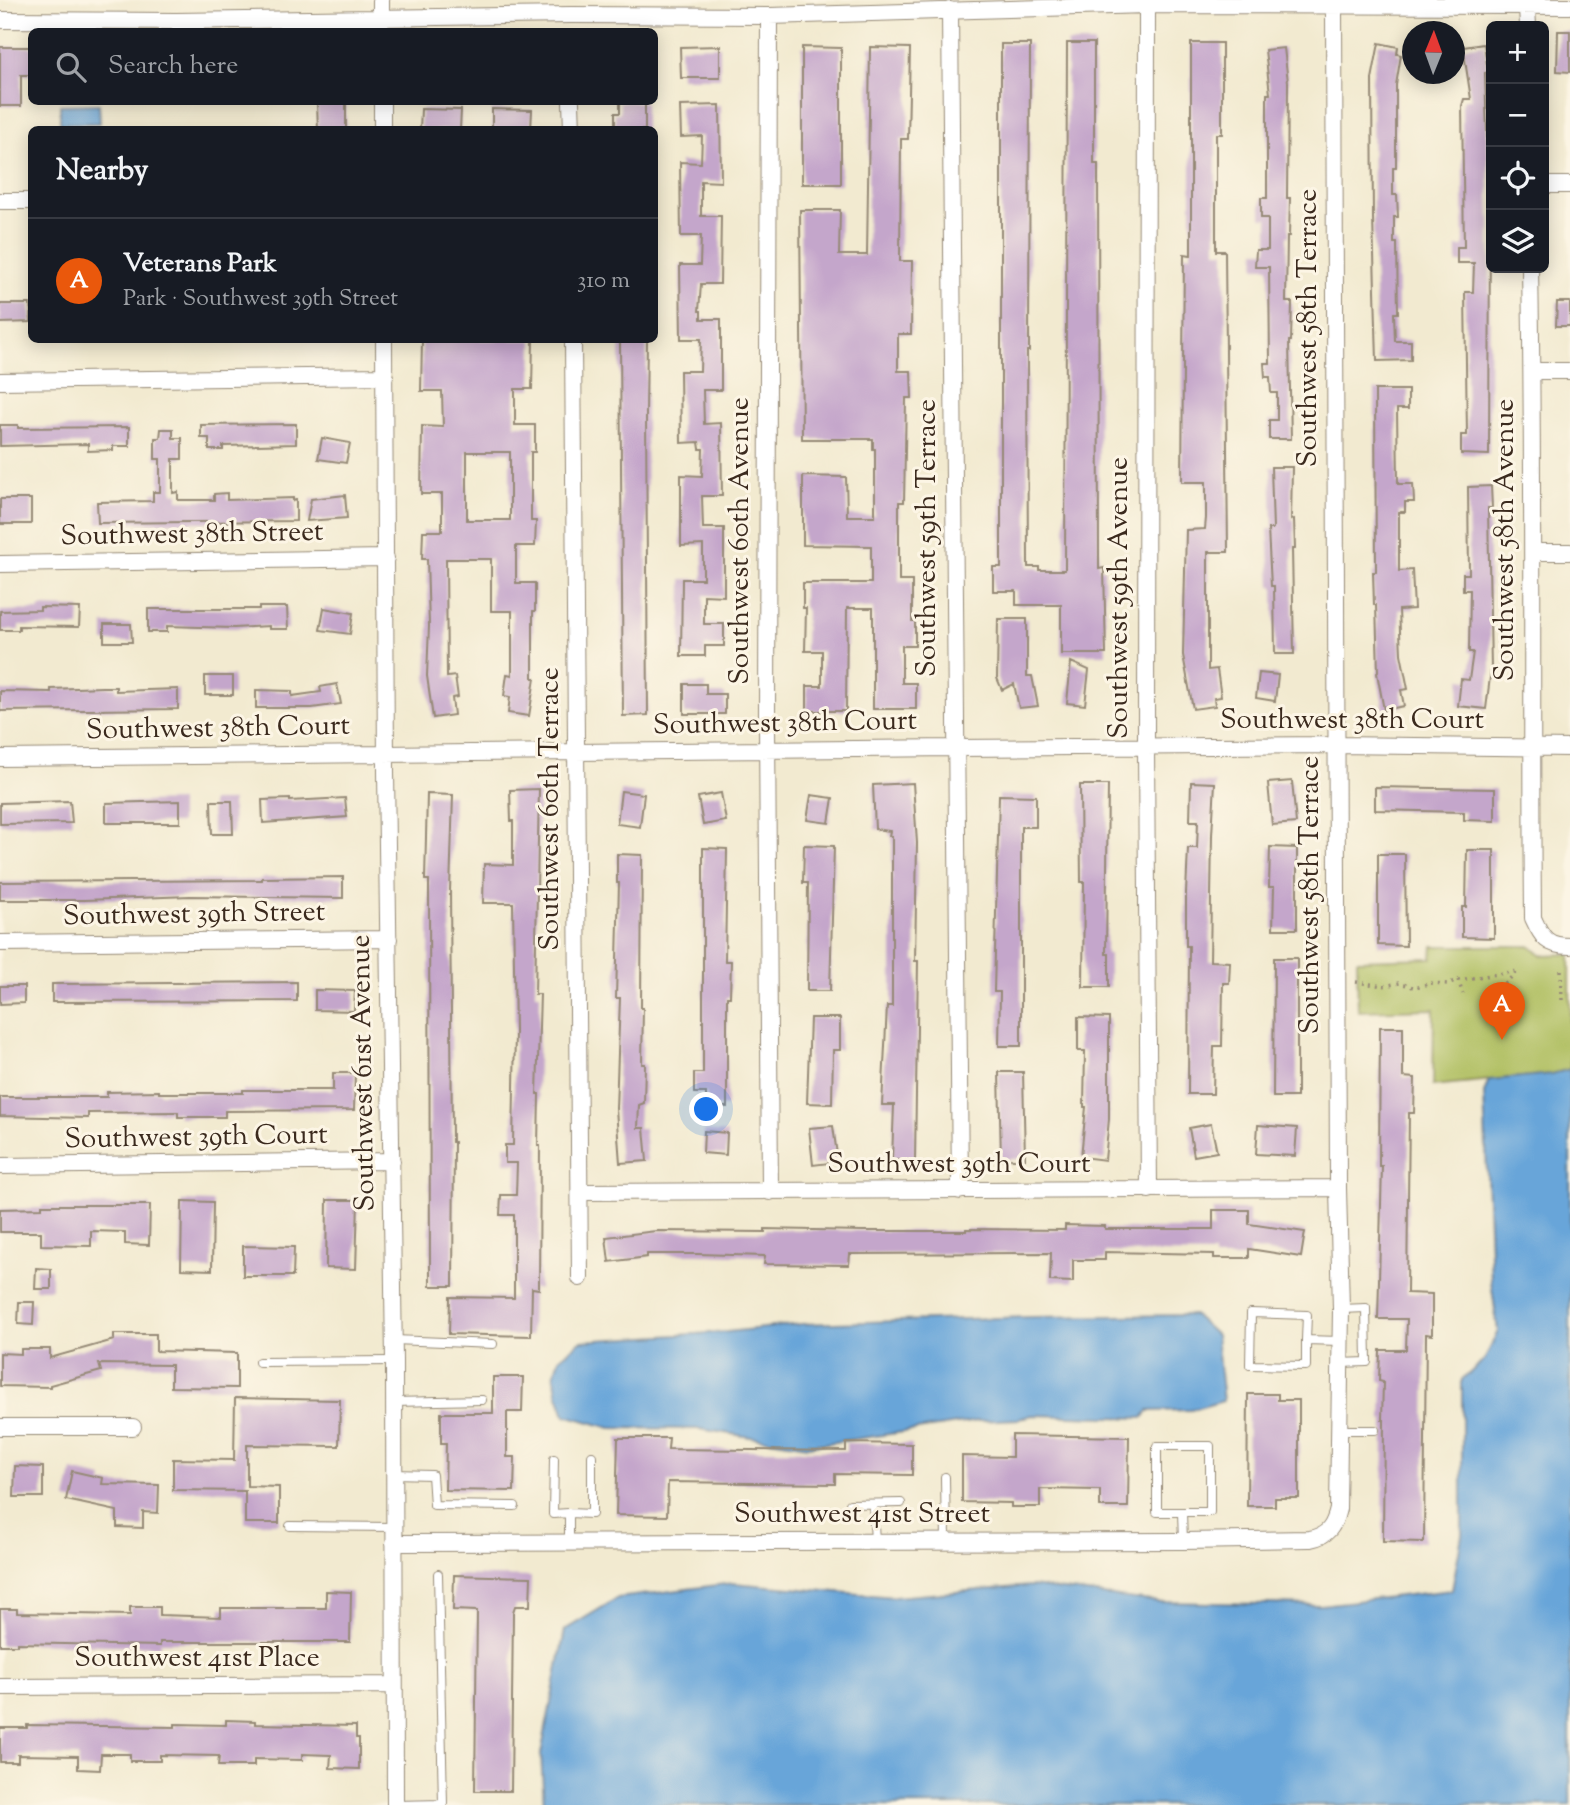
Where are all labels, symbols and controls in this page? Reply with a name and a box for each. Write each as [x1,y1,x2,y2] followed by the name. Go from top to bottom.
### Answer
[1402,21,1465,84] north arrow
[1486,21,1549,273] map controls
[1486,21,1549,84] button: +
[28,28,658,105] search box
[52,48,90,86] icon: search
[108,48,238,85] text: Search here
[1486,84,1549,147] button: −
[1486,147,1549,210] button: locate
[56,150,148,193] text: Nearby
[1289,189,1329,467] street label: Southwest 58th Terrace
[1486,210,1549,273] button: layers
[123,246,277,283] text: Veterans Park
[70,265,88,298] text: A
[577,265,630,298] text: 310 m
[123,283,398,316] text: Park · Southwest 39th Street
[721,397,761,685] street label: Southwest 60th Avenue
[908,399,948,677] street label: Southwest 59th Terrace
[1486,399,1526,681] street label: Southwest 58th Avenue
[1100,457,1140,739] street label: Southwest 59th Avenue
[60,513,324,557] street label: Southwest 38th Street
[531,667,571,951] street label: Southwest 60th Terrace
[1220,701,1485,741] street label: Southwest 38th Court
[653,702,918,746] street label: Southwest 38th Court
[86,707,351,751] street label: Southwest 38th Court
[1291,756,1331,1034] street label: Southwest 58th Terrace
[62,893,326,937] street label: Southwest 39th Street
[342,934,386,1212] street label: Southwest 61st Avenue
[1479,982,1525,1040] pin: A
[689,1092,723,1126] your location
[64,1116,328,1160] street label: Southwest 39th Court
[827,1145,1091,1185] street label: Southwest 39th Court
[734,1495,990,1535] street label: Southwest 41st Street
[74,1639,320,1679] street label: Southwest 41st Place

